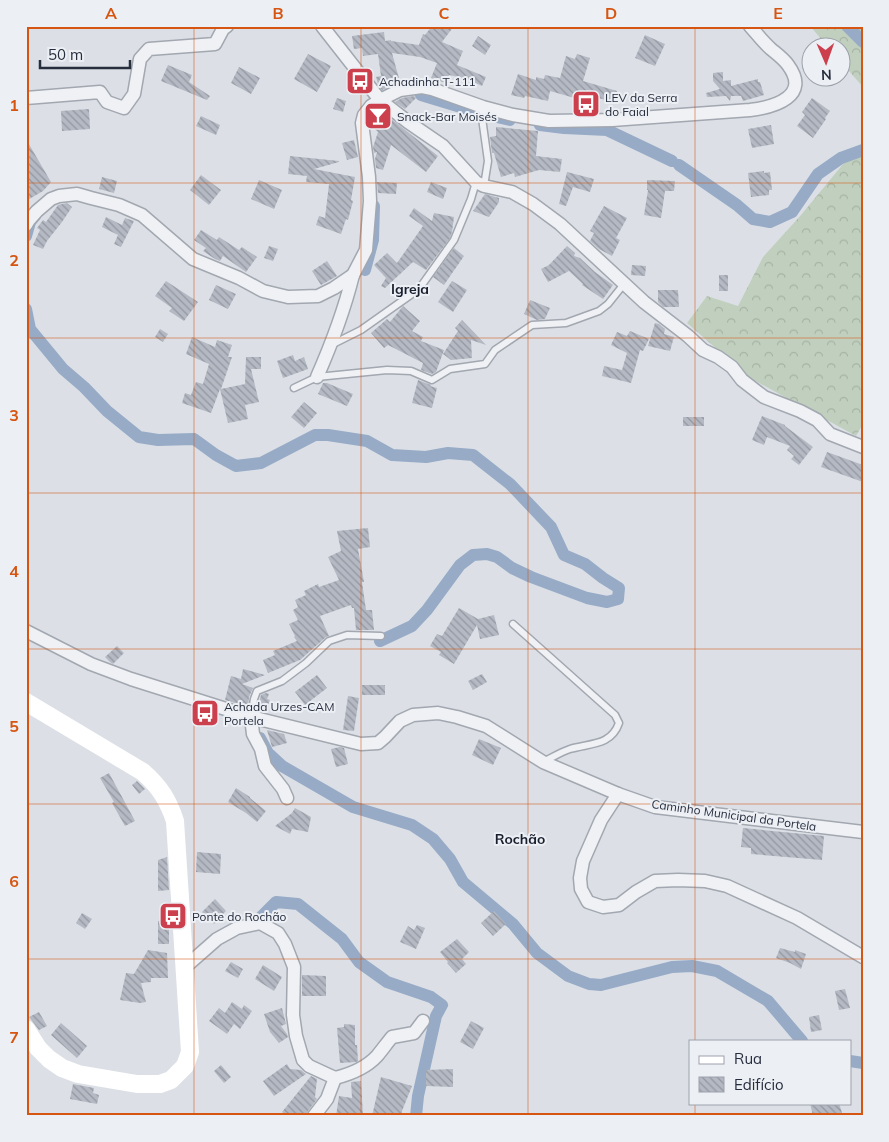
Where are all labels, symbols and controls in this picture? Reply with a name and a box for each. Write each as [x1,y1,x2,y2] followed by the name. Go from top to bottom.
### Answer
[105,3,117,23] text: A
[272,3,284,23] text: B
[439,3,450,23] text: C
[605,3,617,23] text: D
[773,3,783,23] text: E
[40,38,130,70] scale bar
[802,38,852,88] north arrow
[48,45,83,64] text: 50 m
[345,66,375,96] bus stop icon: Achadinha T-111
[821,66,832,84] text: N
[379,74,476,89] place label: Achadinha T-111
[571,89,601,119] bus stop icon: LEV da Serra do Faial
[605,90,677,119] place label: LEV da Serra do Faial
[9,95,19,115] text: 1
[363,101,393,131] bar icon: Snack-Bar Moisés
[397,109,497,124] place label: Snack-Bar Moisés
[9,250,19,270] text: 2
[391,280,429,298] district label: Igreja
[9,405,19,425] text: 3
[9,561,19,581] text: 4
[190,698,220,728] bus stop icon: Achada Urzes-CAM Portela
[224,699,334,728] place label: Achada Urzes-CAM Portela
[9,716,19,736] text: 5
[651,796,817,834] street label: Caminho Municipal da Portela
[495,830,545,848] district label: Rochão
[9,871,19,891] text: 6
[158,901,188,931] bus stop icon: Ponte do Rochão
[192,909,287,924] place label: Ponte do Rochão
[9,1027,19,1047] text: 7
[689,1040,852,1104] legend
[734,1049,762,1068] text: Rua
[734,1075,784,1094] text: Edifício

